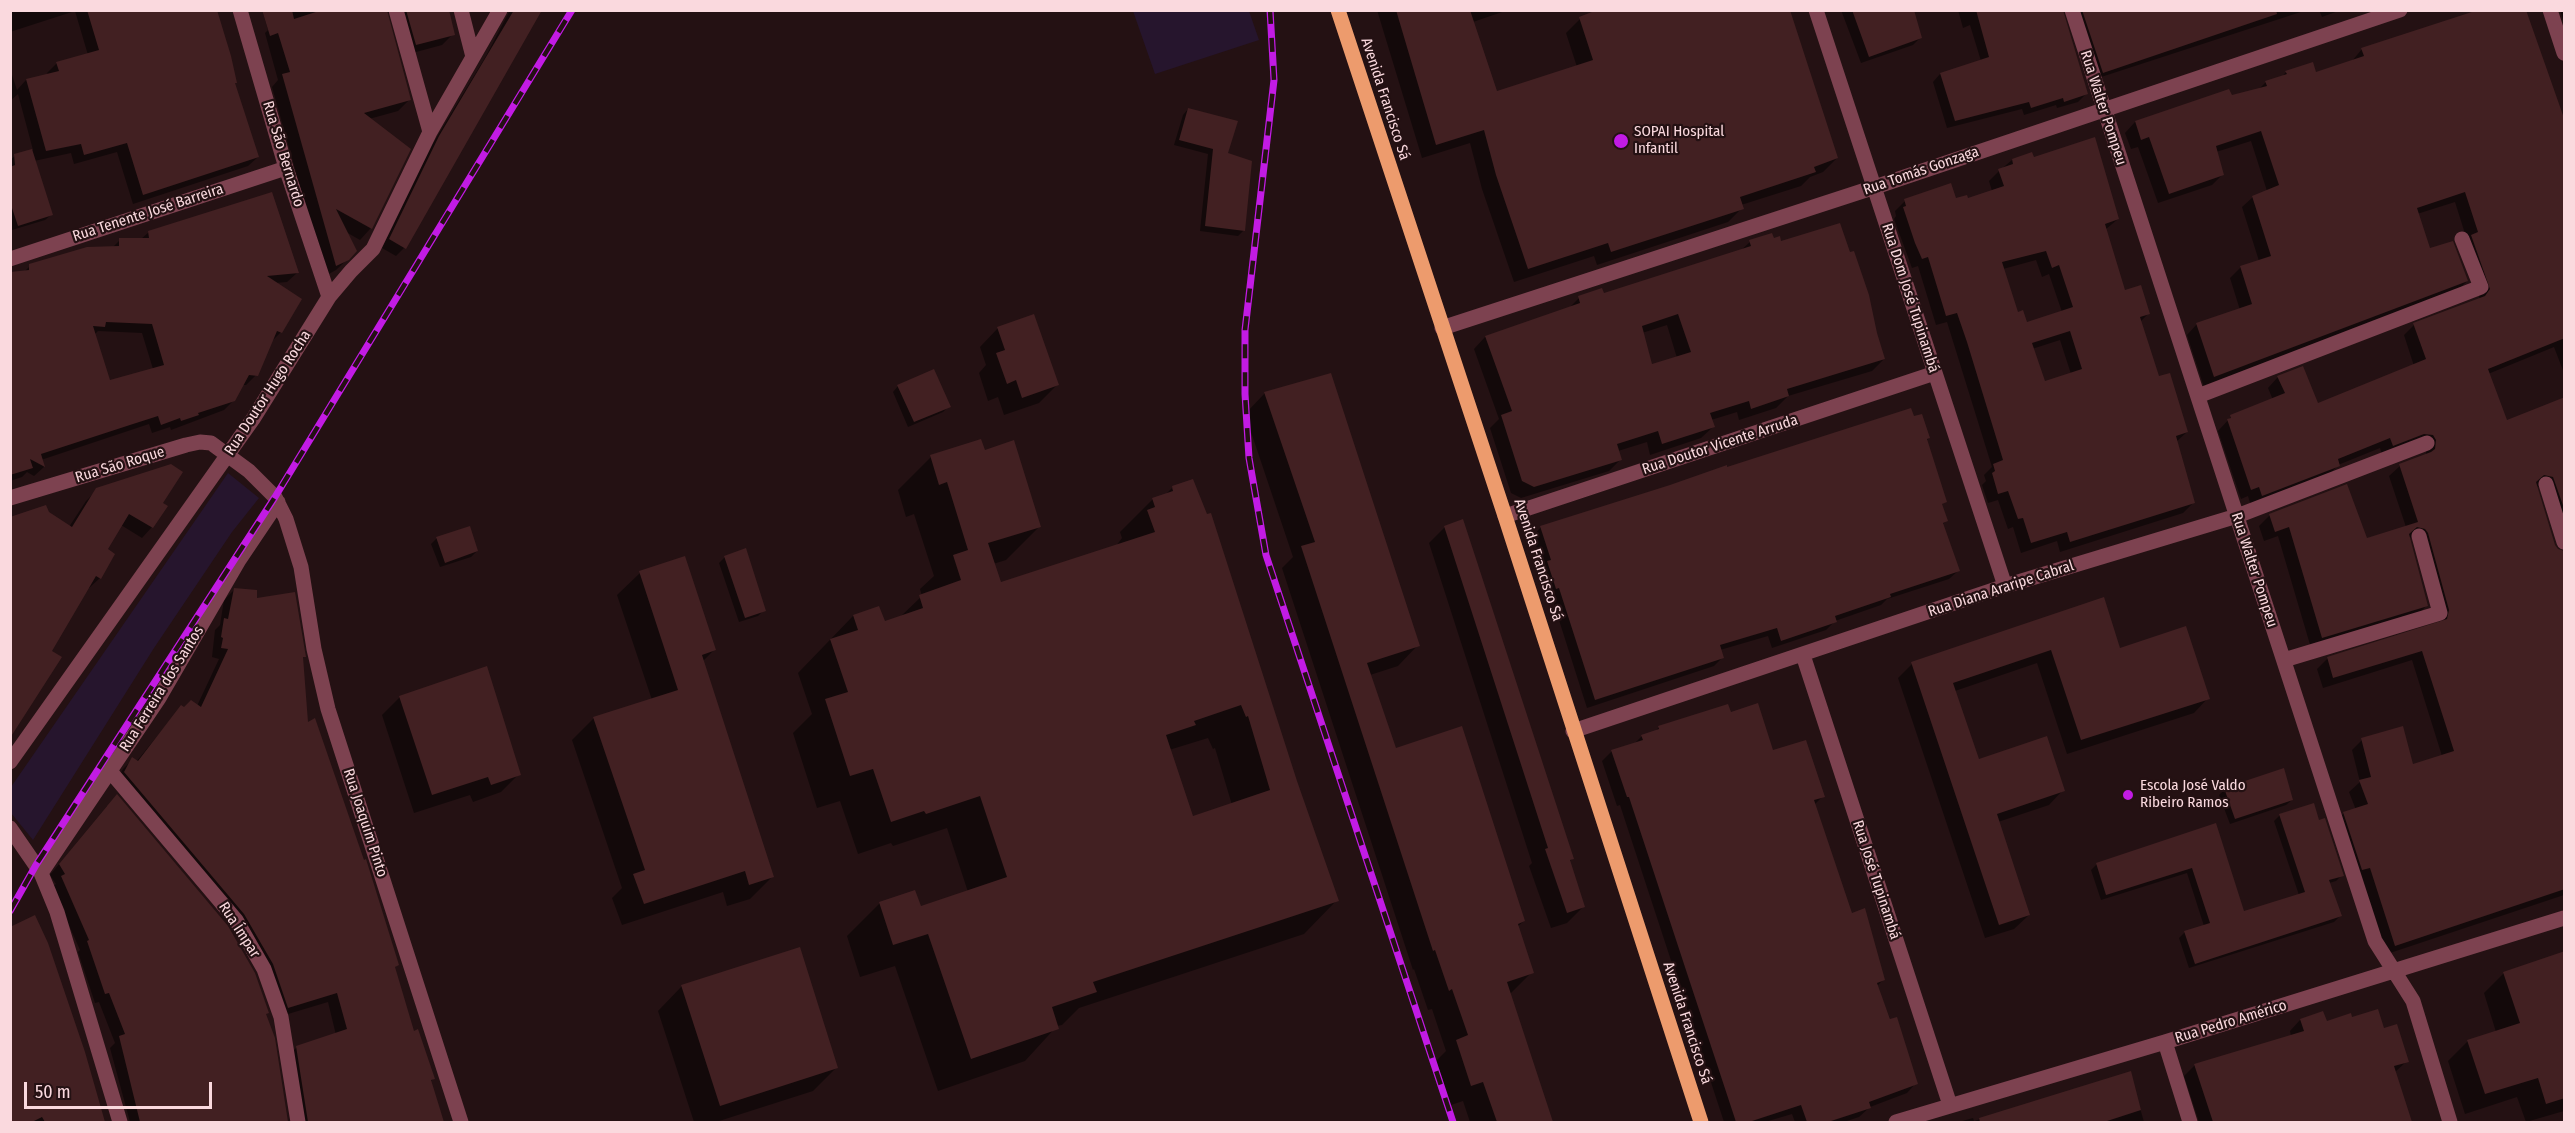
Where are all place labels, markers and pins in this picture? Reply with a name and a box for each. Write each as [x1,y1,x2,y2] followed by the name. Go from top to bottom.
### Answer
[1634,123,1724,158] place label: SOPAI Hospital Infantil
[1612,132,1630,150] marker: SOPAI Hospital Infantil
[2140,777,2246,812] place label: Escola José Valdo Ribeiro Ramos
[2121,788,2135,802] marker: Escola José Valdo Ribeiro Ramos

